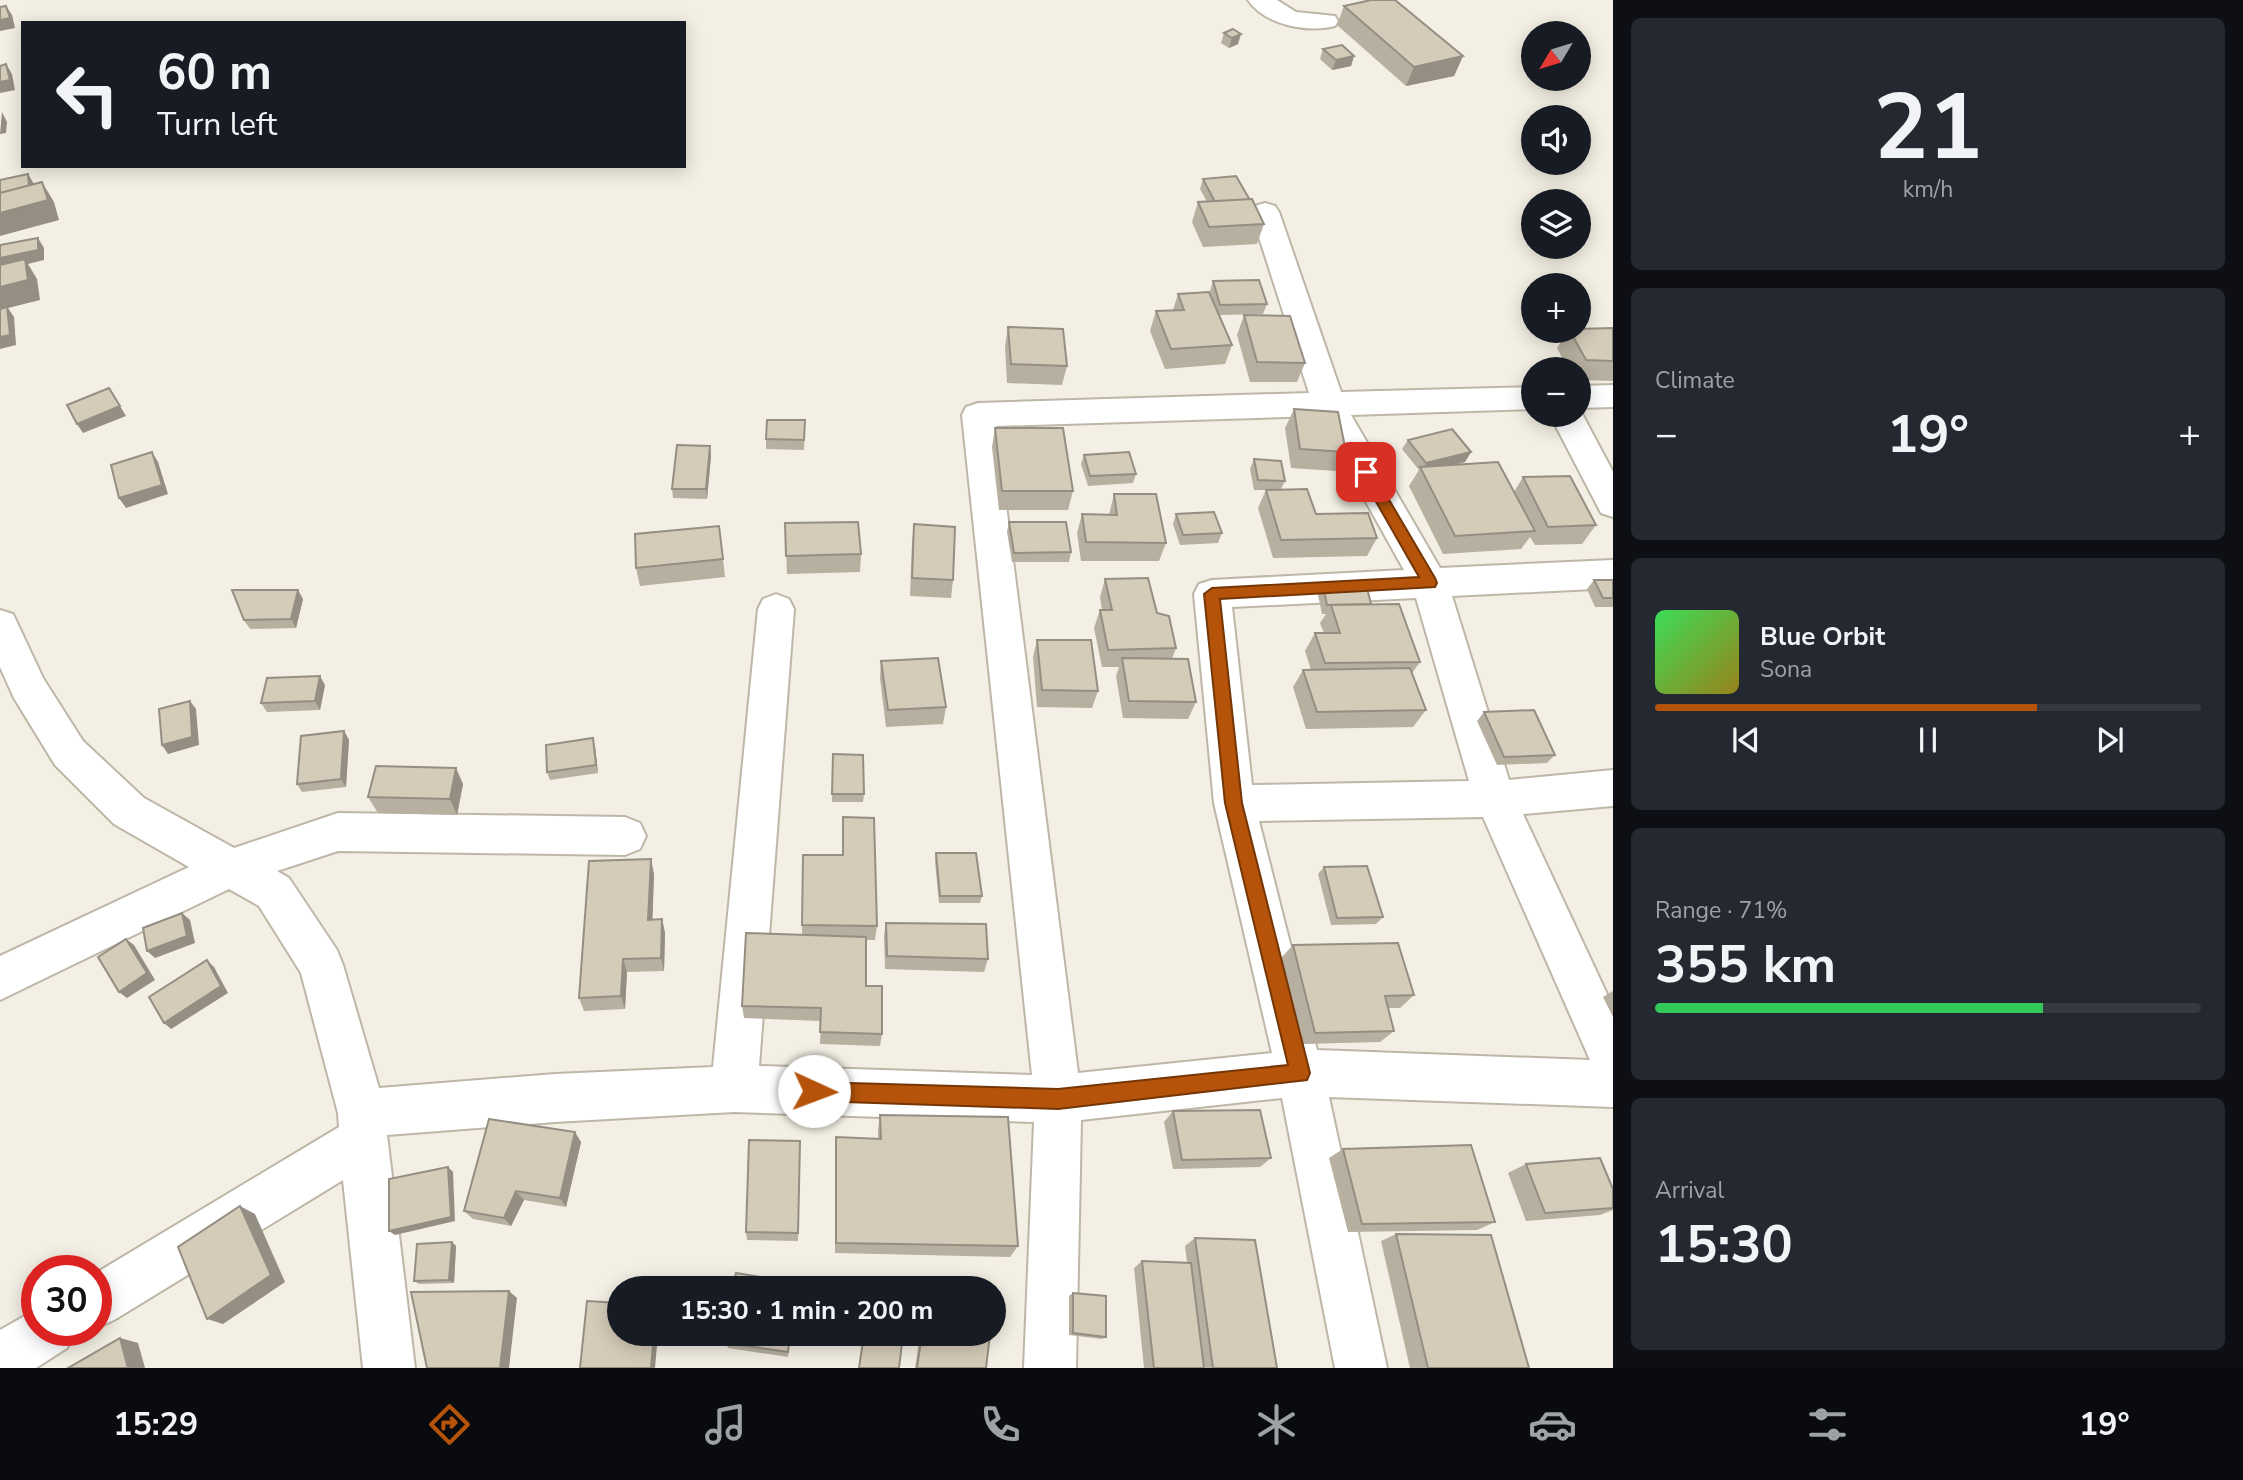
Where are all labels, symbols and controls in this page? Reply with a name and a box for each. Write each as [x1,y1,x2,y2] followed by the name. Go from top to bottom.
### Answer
[1521,21,1591,91] north arrow
[1521,21,1591,427] map controls
[157,39,272,106] text: 60 m
[42,49,133,140] icon: left
[1873,66,1983,190] text: 21
[157,103,277,146] text: Turn left
[1521,105,1591,175] button: sound
[1903,174,1953,205] text: km/h
[1521,189,1591,259] button: layers
[1521,273,1591,343] button: +
[1521,357,1591,427] button: −
[1655,365,1735,396] text: Climate
[1887,399,1969,470] text: 19°
[1655,409,1678,460] text: −
[2178,409,2201,460] text: +
[1336,442,1396,502] pin
[1347,453,1385,491] icon: arrive
[1760,619,1885,654] text: Blue Orbit
[1760,654,1812,685] text: Sona
[1727,721,1765,759] icon: previous
[1909,721,1947,759] icon: pause
[2091,721,2129,759] icon: next
[1655,895,1787,926] text: Range · 71%
[1655,929,1836,1000] text: 355 km
[777,1054,851,1128] position arrow
[1655,1175,1724,1206] text: Arrival
[1655,1209,1793,1280] text: 15:30
[21,1255,112,1346] speed limit sign: 30
[680,1293,933,1328] text: 15:30 · 1 min · 200 m
[425,1400,474,1449] icon: directions
[701,1400,750,1449] icon: music
[976,1400,1025,1449] icon: phone
[1252,1400,1301,1449] icon: climate
[1528,1400,1577,1449] icon: car
[1803,1400,1852,1449] icon: filters
[113,1403,198,1446] text: 15:29
[2079,1403,2130,1446] text: 19°

